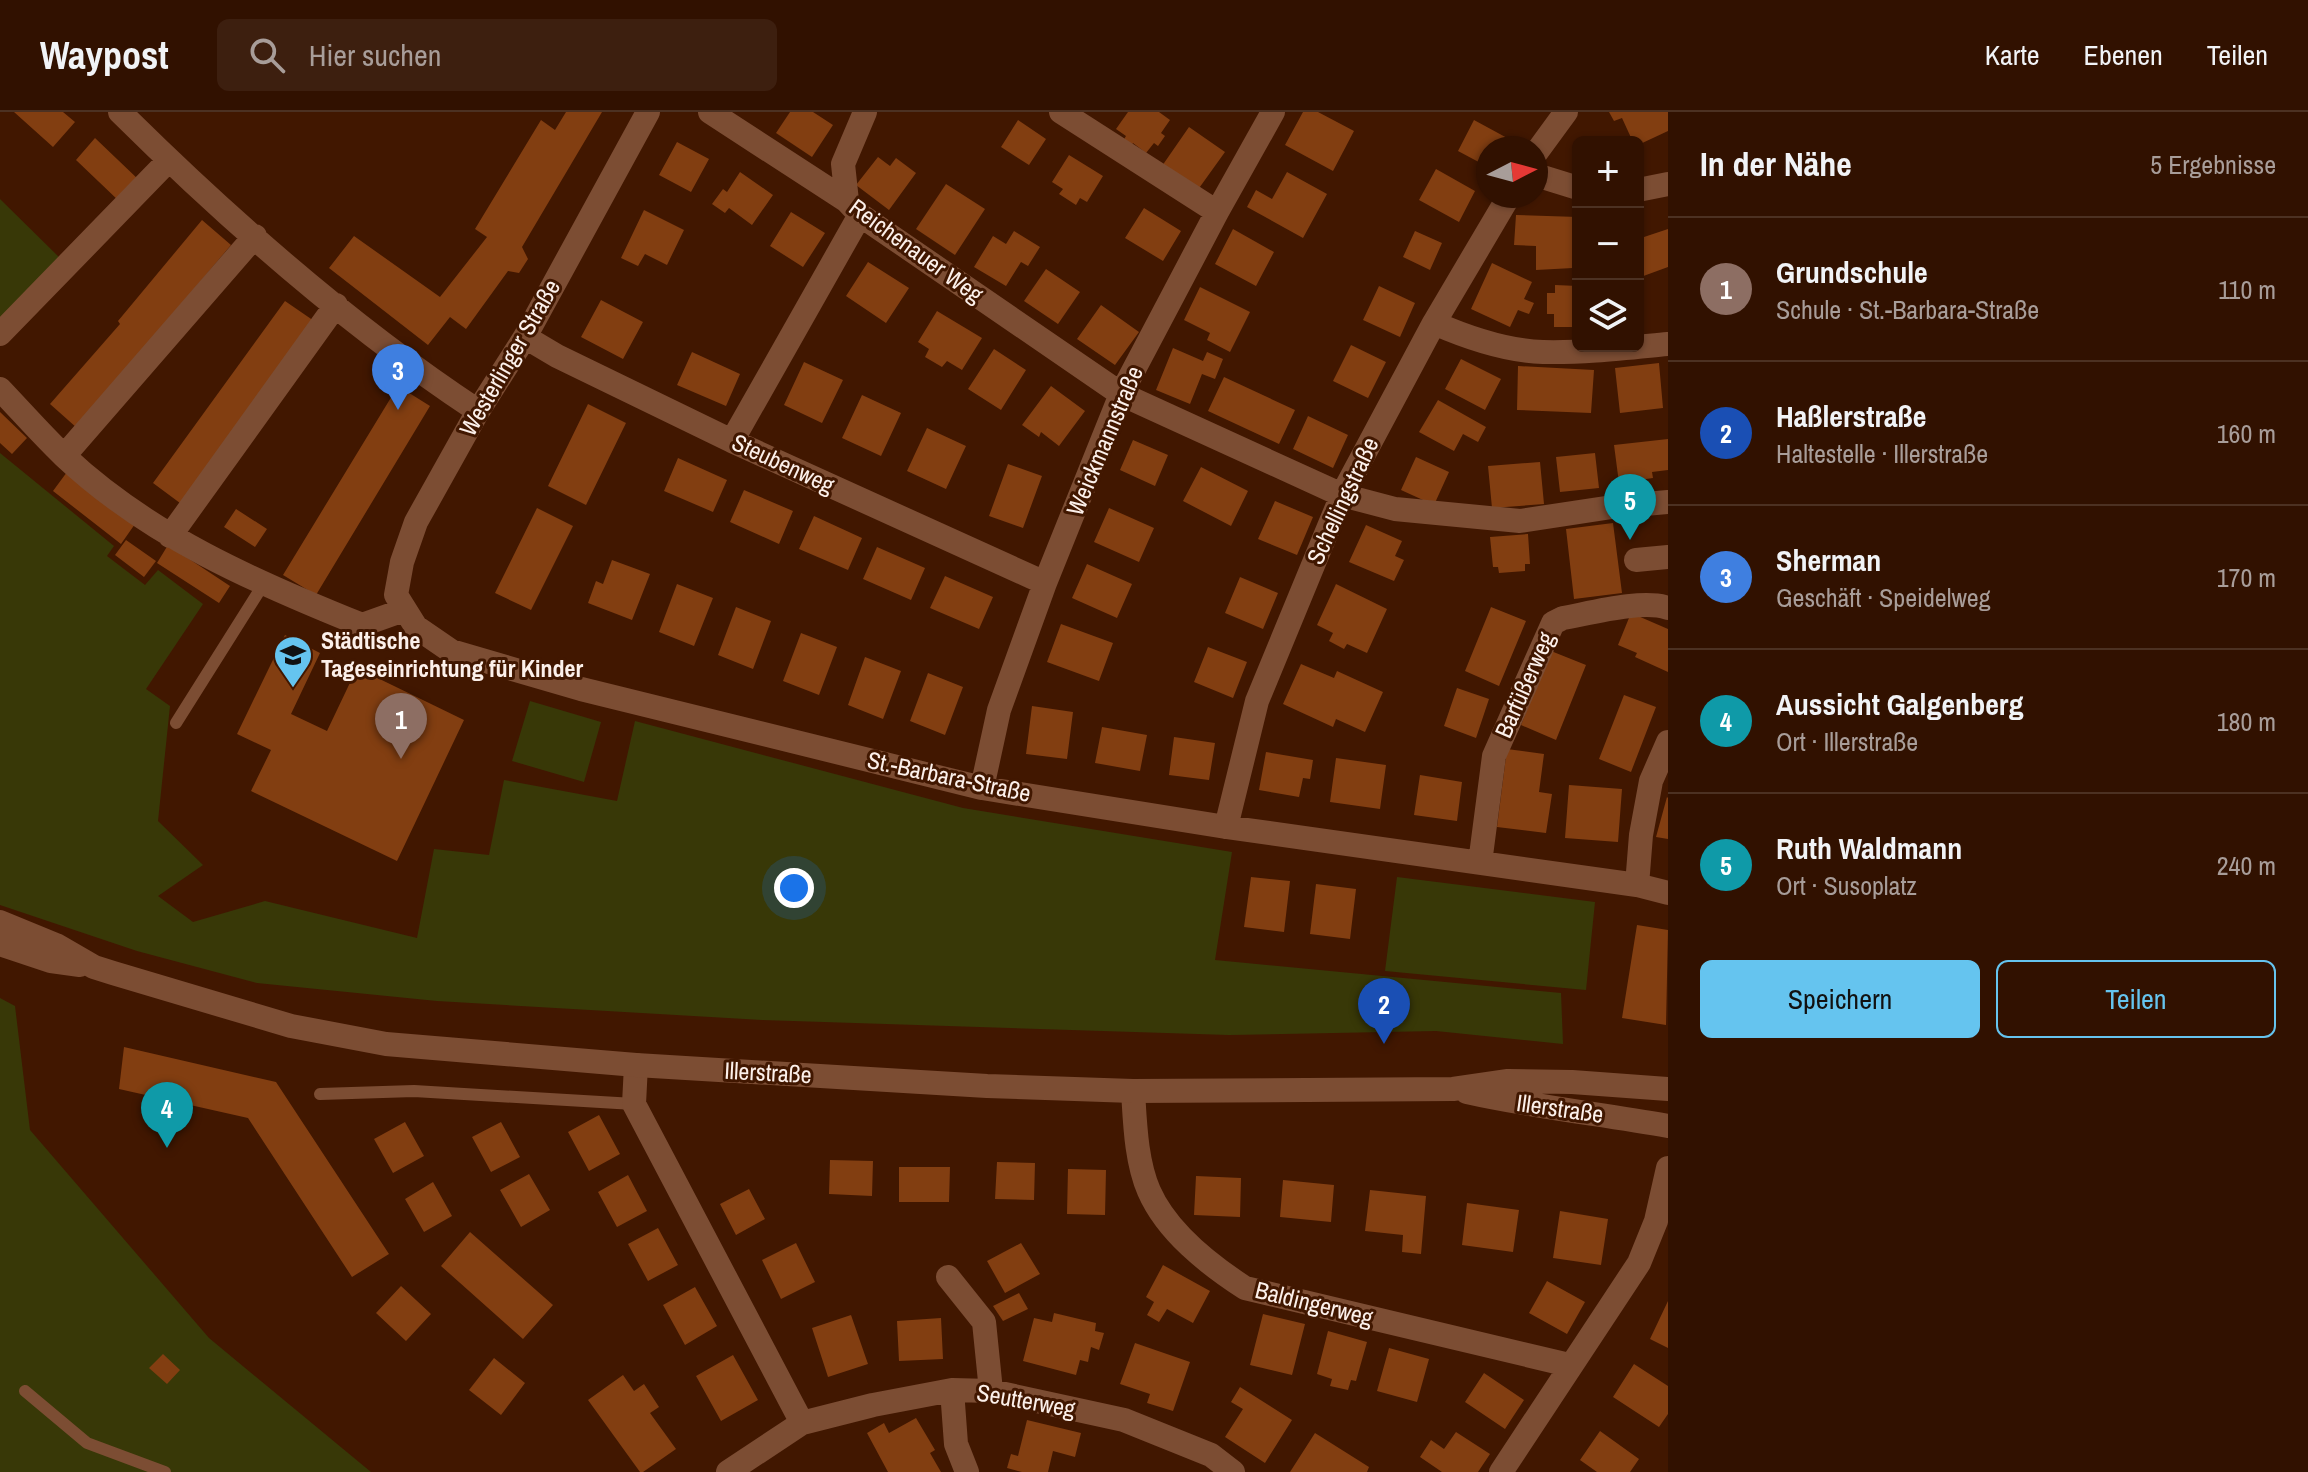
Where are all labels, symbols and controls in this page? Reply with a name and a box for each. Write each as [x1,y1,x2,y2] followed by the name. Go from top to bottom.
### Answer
[217,19,777,91] search box
[40,30,169,81] text: Waypost
[245,33,289,77] icon: search
[309,35,441,75] text: Hier suchen
[1985,36,2040,74] text: Karte
[2084,36,2163,74] text: Ebenen
[2207,36,2268,74] text: Teilen
[1476,136,1548,208] north arrow
[1572,136,1644,352] map controls
[1572,136,1644,208] button: +
[1700,141,1852,187] text: In der Nähe
[2150,147,2276,182] text: 5 Ergebnisse
[843,191,990,310] street label: Reichenauer Weg
[1572,208,1644,280] button: −
[1776,252,1928,292] text: Grundschule
[1720,272,1732,307] text: 1
[2218,272,2276,307] text: 110 m
[451,273,567,442] street label: Westerlinger Straße
[1572,280,1644,352] button: layers
[1776,292,2039,327] text: Schule · St.-Barbara-Straße
[372,344,424,410] pin: 3
[1058,361,1150,520] street label: Weickmannstraße
[1776,396,1926,436] text: Haßlerstraße
[1720,416,1732,451] text: 2
[2217,416,2276,451] text: 160 m
[727,425,840,501] street label: Steubenweg
[1299,432,1385,569] street label: Schellingstraße
[1776,436,1988,471] text: Haltestelle · Illerstraße
[1604,474,1656,540] pin: 5
[1776,540,1881,580] text: Sherman
[1720,560,1732,595] text: 3
[2217,560,2276,595] text: 170 m
[1776,580,1991,615] text: Geschäft · Speidelweg
[321,624,583,684] place label: Städtische Tageseinrichtung für Kinder
[1487,627,1562,743] street label: Barfüßerweg
[272,634,314,689] school or university icon: Städtische Tageseinrichtung für Kinder
[1776,684,2023,724] text: Aussicht Galgenberg
[375,693,427,759] pin: 1
[1720,704,1732,739] text: 4
[2217,704,2276,739] text: 180 m
[1776,724,1918,759] text: Ort · Illerstraße
[865,743,1034,809] street label: St.-Barbara-Straße
[1776,828,1962,868] text: Ruth Waldmann
[1720,848,1732,883] text: 5
[2217,848,2276,883] text: 240 m
[774,868,814,908] your location
[1776,868,1917,903] text: Ort · Susoplatz
[1700,960,1980,1038] button: Speichern
[1996,960,2276,1038] button: Teilen
[1358,978,1410,1044] pin: 2
[724,1054,813,1090] street label: Illerstraße
[141,1082,193,1148] pin: 4
[1515,1086,1606,1130] street label: Illerstraße
[1252,1273,1377,1333] street label: Baldingerweg
[974,1376,1078,1424] street label: Seutterweg

